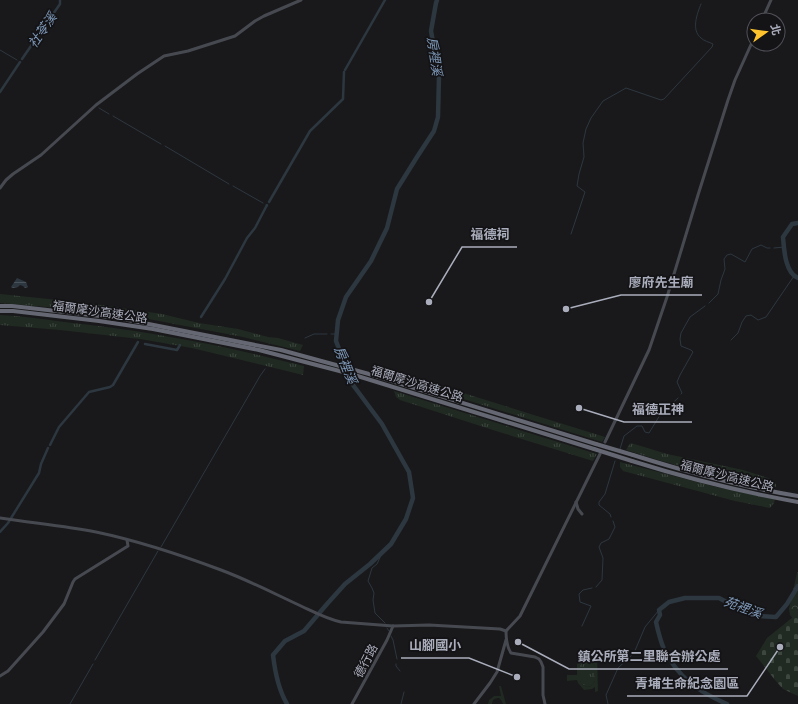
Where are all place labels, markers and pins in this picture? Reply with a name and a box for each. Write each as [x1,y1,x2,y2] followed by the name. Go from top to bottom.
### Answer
[462,222,517,247] callout: 福德祠
[621,270,702,295] callout: 廖府先生廟
[624,397,692,422] callout: 福德正神
[401,633,469,658] callout: 山腳國小
[569,644,728,669] callout: 鎮公所第二里聯合辦公處
[627,671,747,696] callout: 青埔生命紀念園區

